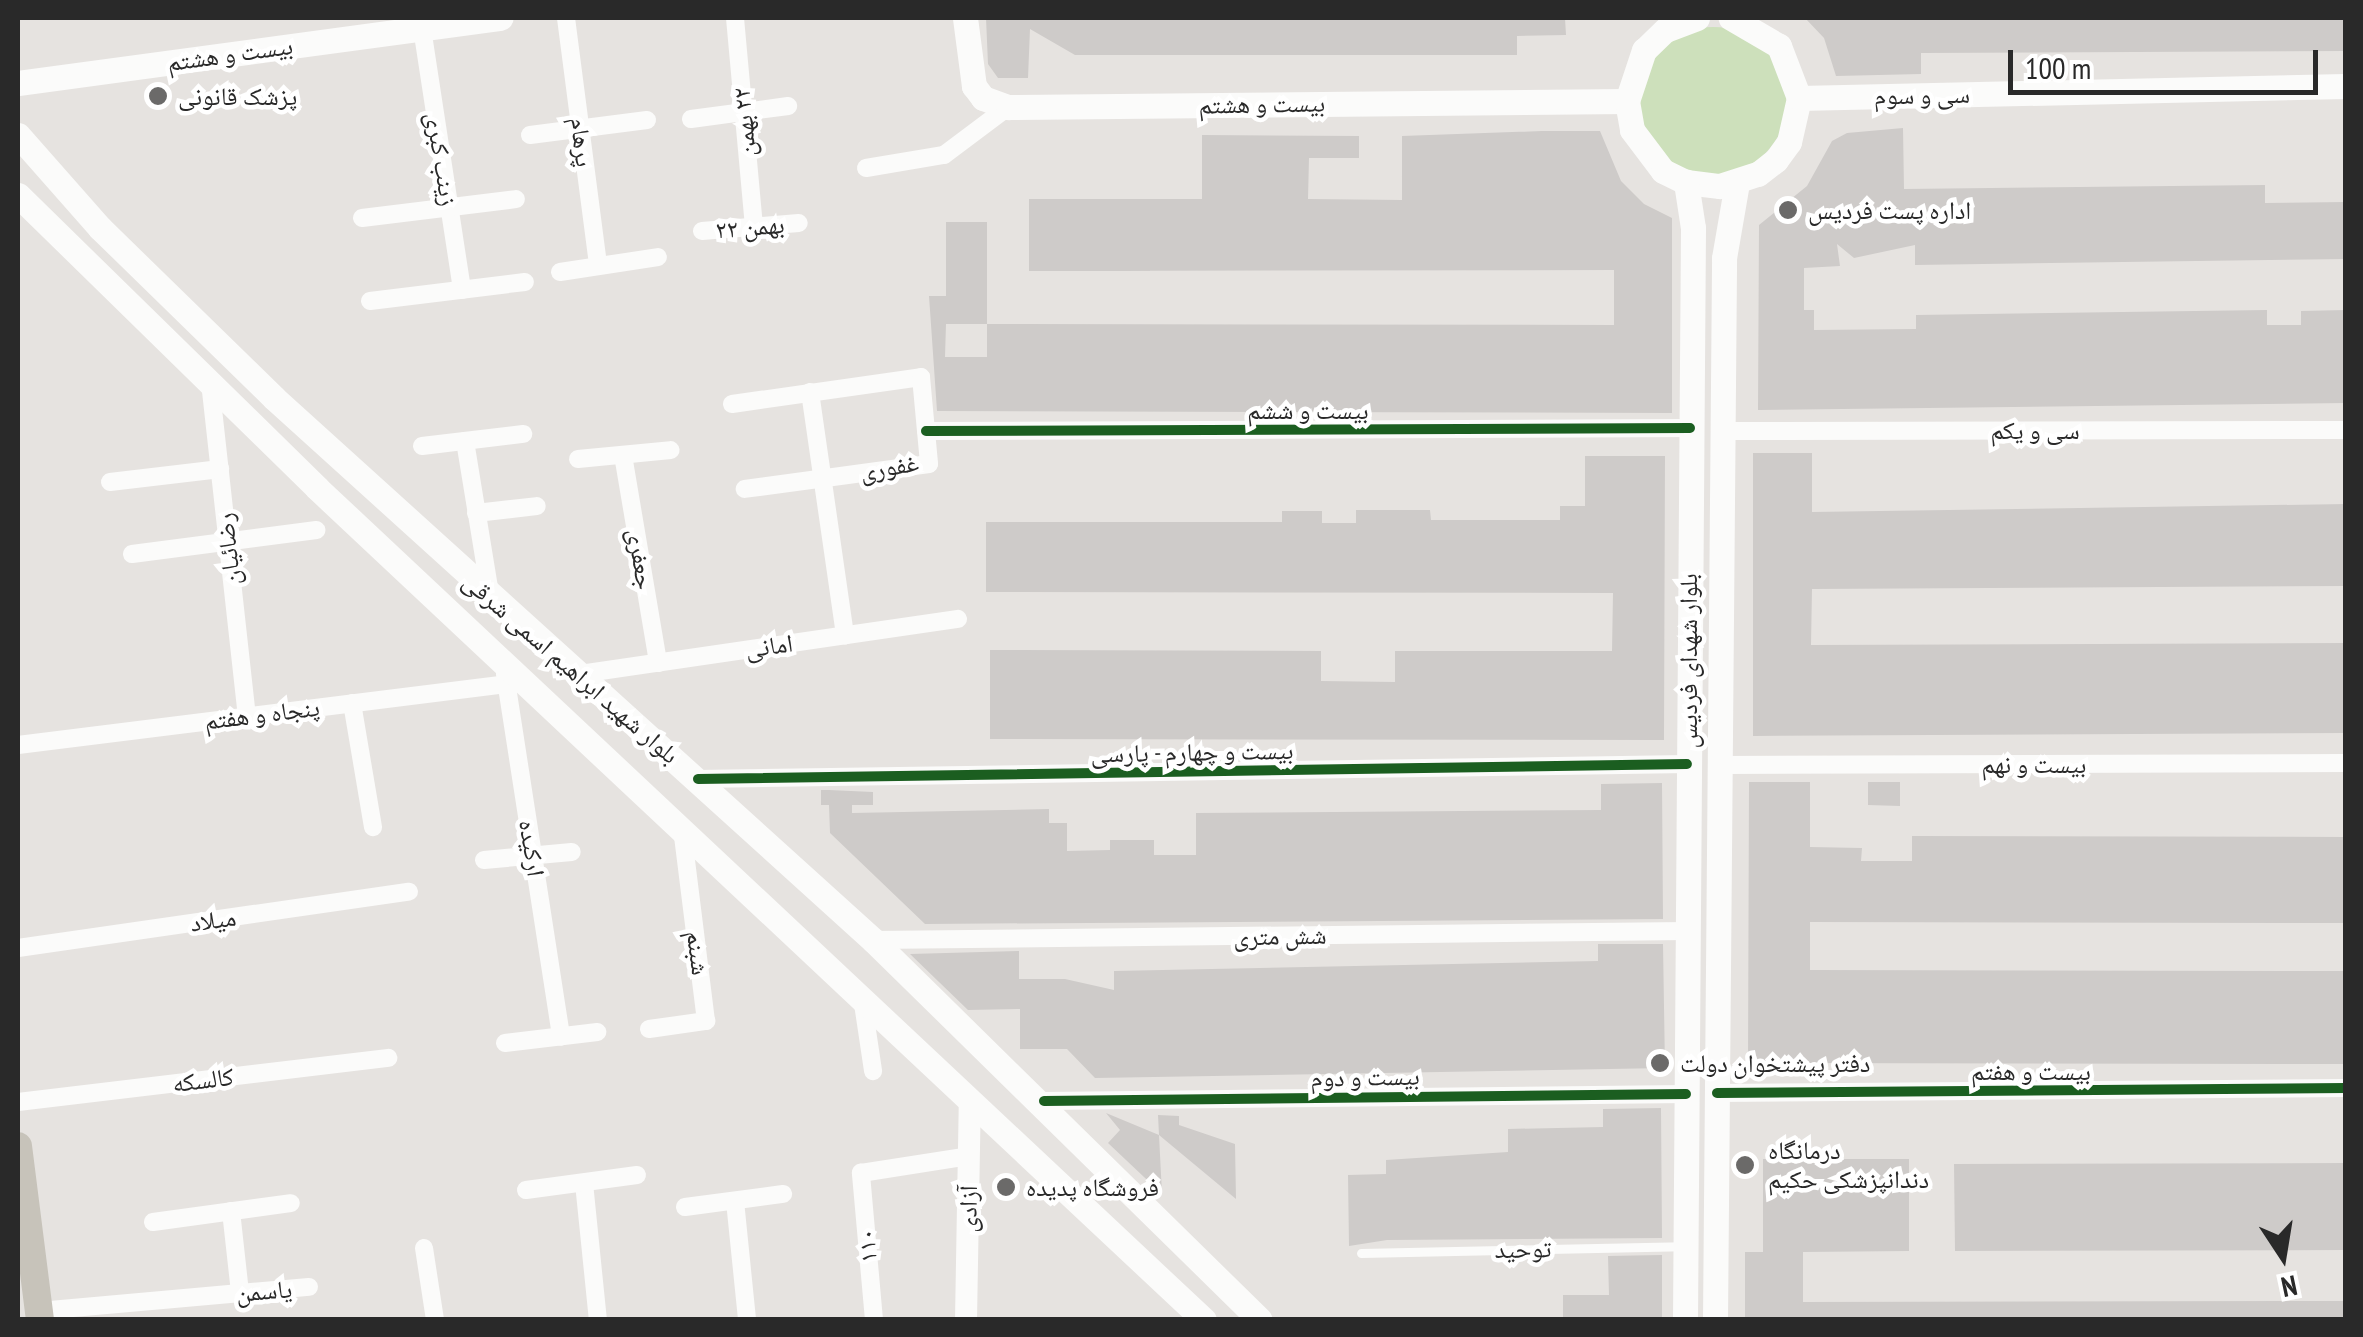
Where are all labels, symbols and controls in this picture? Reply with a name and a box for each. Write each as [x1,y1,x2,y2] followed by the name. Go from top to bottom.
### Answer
[165,30,295,78] street label: بیست و هشتم
[2013,30,2323,92] scale bar
[2025,48,2091,87] text: 100 m
[1874,79,1970,111] street label: سی و سوم
[178,81,297,111] place label: پزشک قانونی
[147,85,169,107] marker: پزشک قانونی
[726,86,762,158] street label: ٢٢ بهمن
[1198,88,1326,120] street label: بیست و هشتم
[420,110,464,208] street label: زینب کبری
[564,115,600,169] street label: پرهام
[1808,195,1971,225] place label: اداره پست فردیس
[1777,199,1799,221] marker: اداره پست فردیس
[714,209,786,245] street label: ۲۲ بهمن
[1247,395,1369,425] street label: بیست و ششم
[1990,415,2080,445] street label: سی و یکم
[857,447,921,487] street label: غفوری
[209,511,247,587] street label: رضائیان
[621,526,661,592] street label: جعفری
[457,566,685,770] street label: بلوار شهید ابراهیم اسمی شرقی
[1673,573,1703,749] street label: بلوار شهدای فردیس
[743,628,795,664] street label: امانی
[203,692,321,736] street label: پنجاه و هفتم
[1089,735,1295,769] street label: بیست و چهارم - پارسی
[1982,749,2086,779] street label: بیست و نهم
[513,817,551,879] street label: ارکیده
[188,902,238,938] street label: میلاد
[1233,920,1327,952] street label: شش متری
[680,929,716,977] street label: شبنم
[1680,1048,1870,1078] place label: دفتر پیشتخوان دولت
[1649,1052,1671,1074] marker: دفتر پیشتخوان دولت
[1971,1056,2091,1086] street label: بیست و هفتم
[171,1061,235,1099] street label: کالسکه
[1310,1061,1420,1093] street label: بیست و دوم
[1768,1136,1929,1195] place label: درمانگاه دندانپزشکی حکیم
[1732,1152,1758,1178] marker: درمانگاه دندانپزشکی حکیم
[1026,1172,1159,1202] place label: فروشگاه پدیده
[995,1176,1017,1198] marker: فروشگاه پدیده
[953,1185,983,1233] street label: آزادی
[2233,1207,2333,1307] north arrow
[851,1228,883,1264] street label: ۱۱۰
[1494,1234,1552,1264] street label: توحید
[2278,1267,2301,1307] text: N
[235,1274,293,1308] street label: یاسمن

